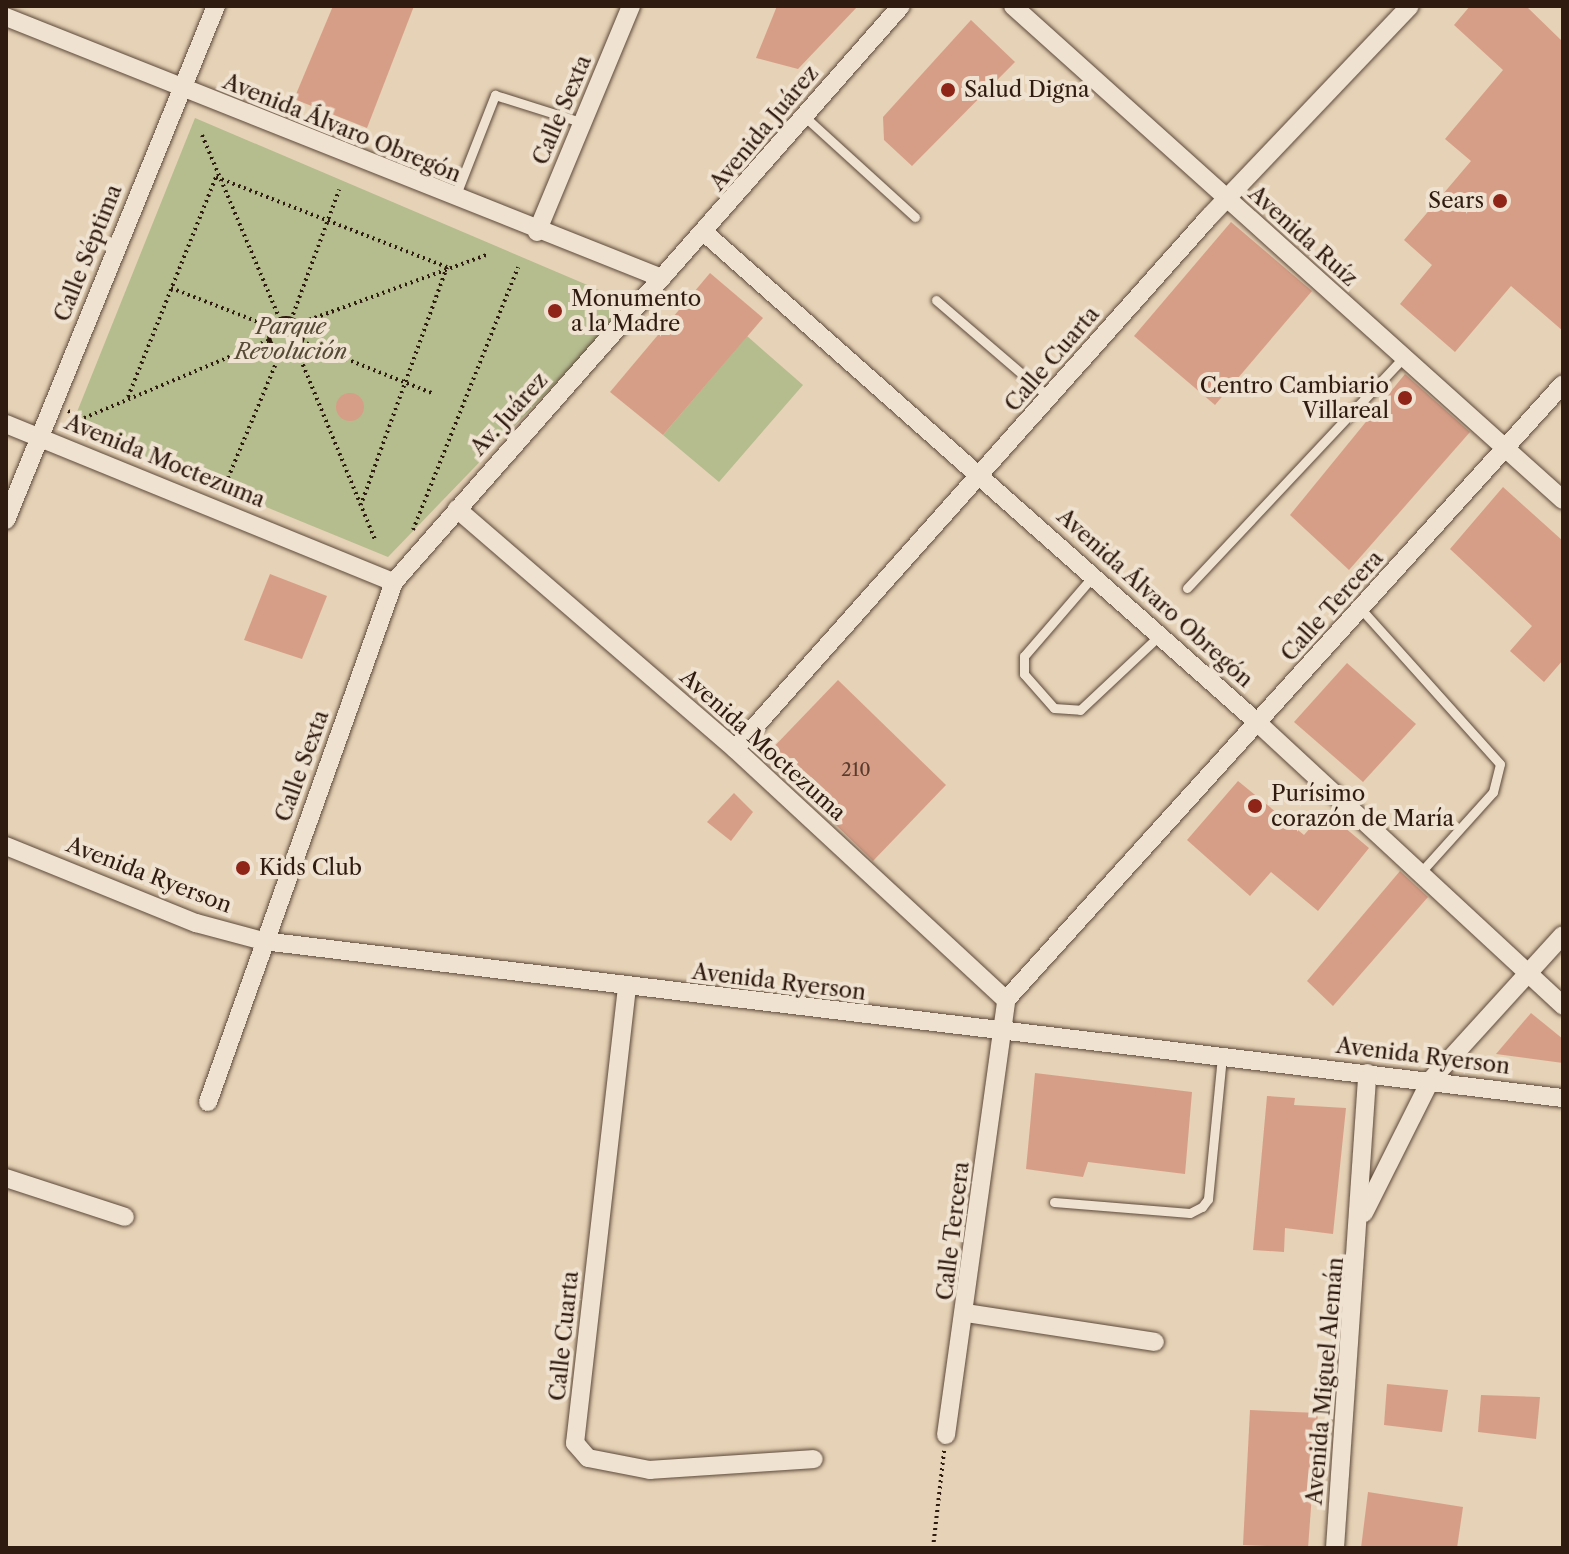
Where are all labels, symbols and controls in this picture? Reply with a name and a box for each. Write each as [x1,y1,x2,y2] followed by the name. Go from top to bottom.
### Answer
[527,51,597,169] street label: Calle Sexta
[704,60,824,196] street label: Avenida Juárez
[219,68,465,188] street label: Avenida Álvaro Obregón
[964,77,1090,103] place label: Salud Digna
[939,81,957,99] marker: Salud Digna
[1243,180,1363,292] street label: Avenida Ruíz
[49,181,127,325] street label: Calle Séptima
[1428,188,1484,214] place label: Sears
[1491,192,1509,210] marker: Sears
[571,285,701,336] place label: Monumento a la Madre
[999,301,1105,417] street label: Calle Cuarta
[546,302,564,320] marker: Monumento a la Madre
[235,313,347,364] park label: Parque Revolución
[465,367,553,461] street label: Av. Juárez
[1200,372,1389,424] place label: Centro Cambiario Villareal
[1396,389,1414,407] marker: Centro Cambiario Villareal
[61,409,269,513] street label: Avenida Moctezuma
[1051,503,1259,693] street label: Avenida Álvaro Obregón
[1275,545,1389,667] street label: Calle Tercera
[675,664,851,826] street label: Avenida Moctezuma
[270,707,334,825] street label: Calle Sexta
[841,759,871,781] house number: 210
[1271,780,1454,832] place label: Purísimo corazón de María
[1246,797,1264,815] marker: Purísimo corazón de María
[62,831,236,919] street label: Avenida Ryerson
[259,855,362,881] place label: Kids Club
[234,859,252,877] marker: Kids Club
[690,958,868,1006] street label: Avenida Ryerson
[1334,1032,1512,1080] street label: Avenida Ryerson
[931,1160,975,1302] street label: Calle Tercera
[1301,1255,1349,1507] street label: Avenida Miguel Alemán
[544,1270,584,1402] street label: Calle Cuarta

